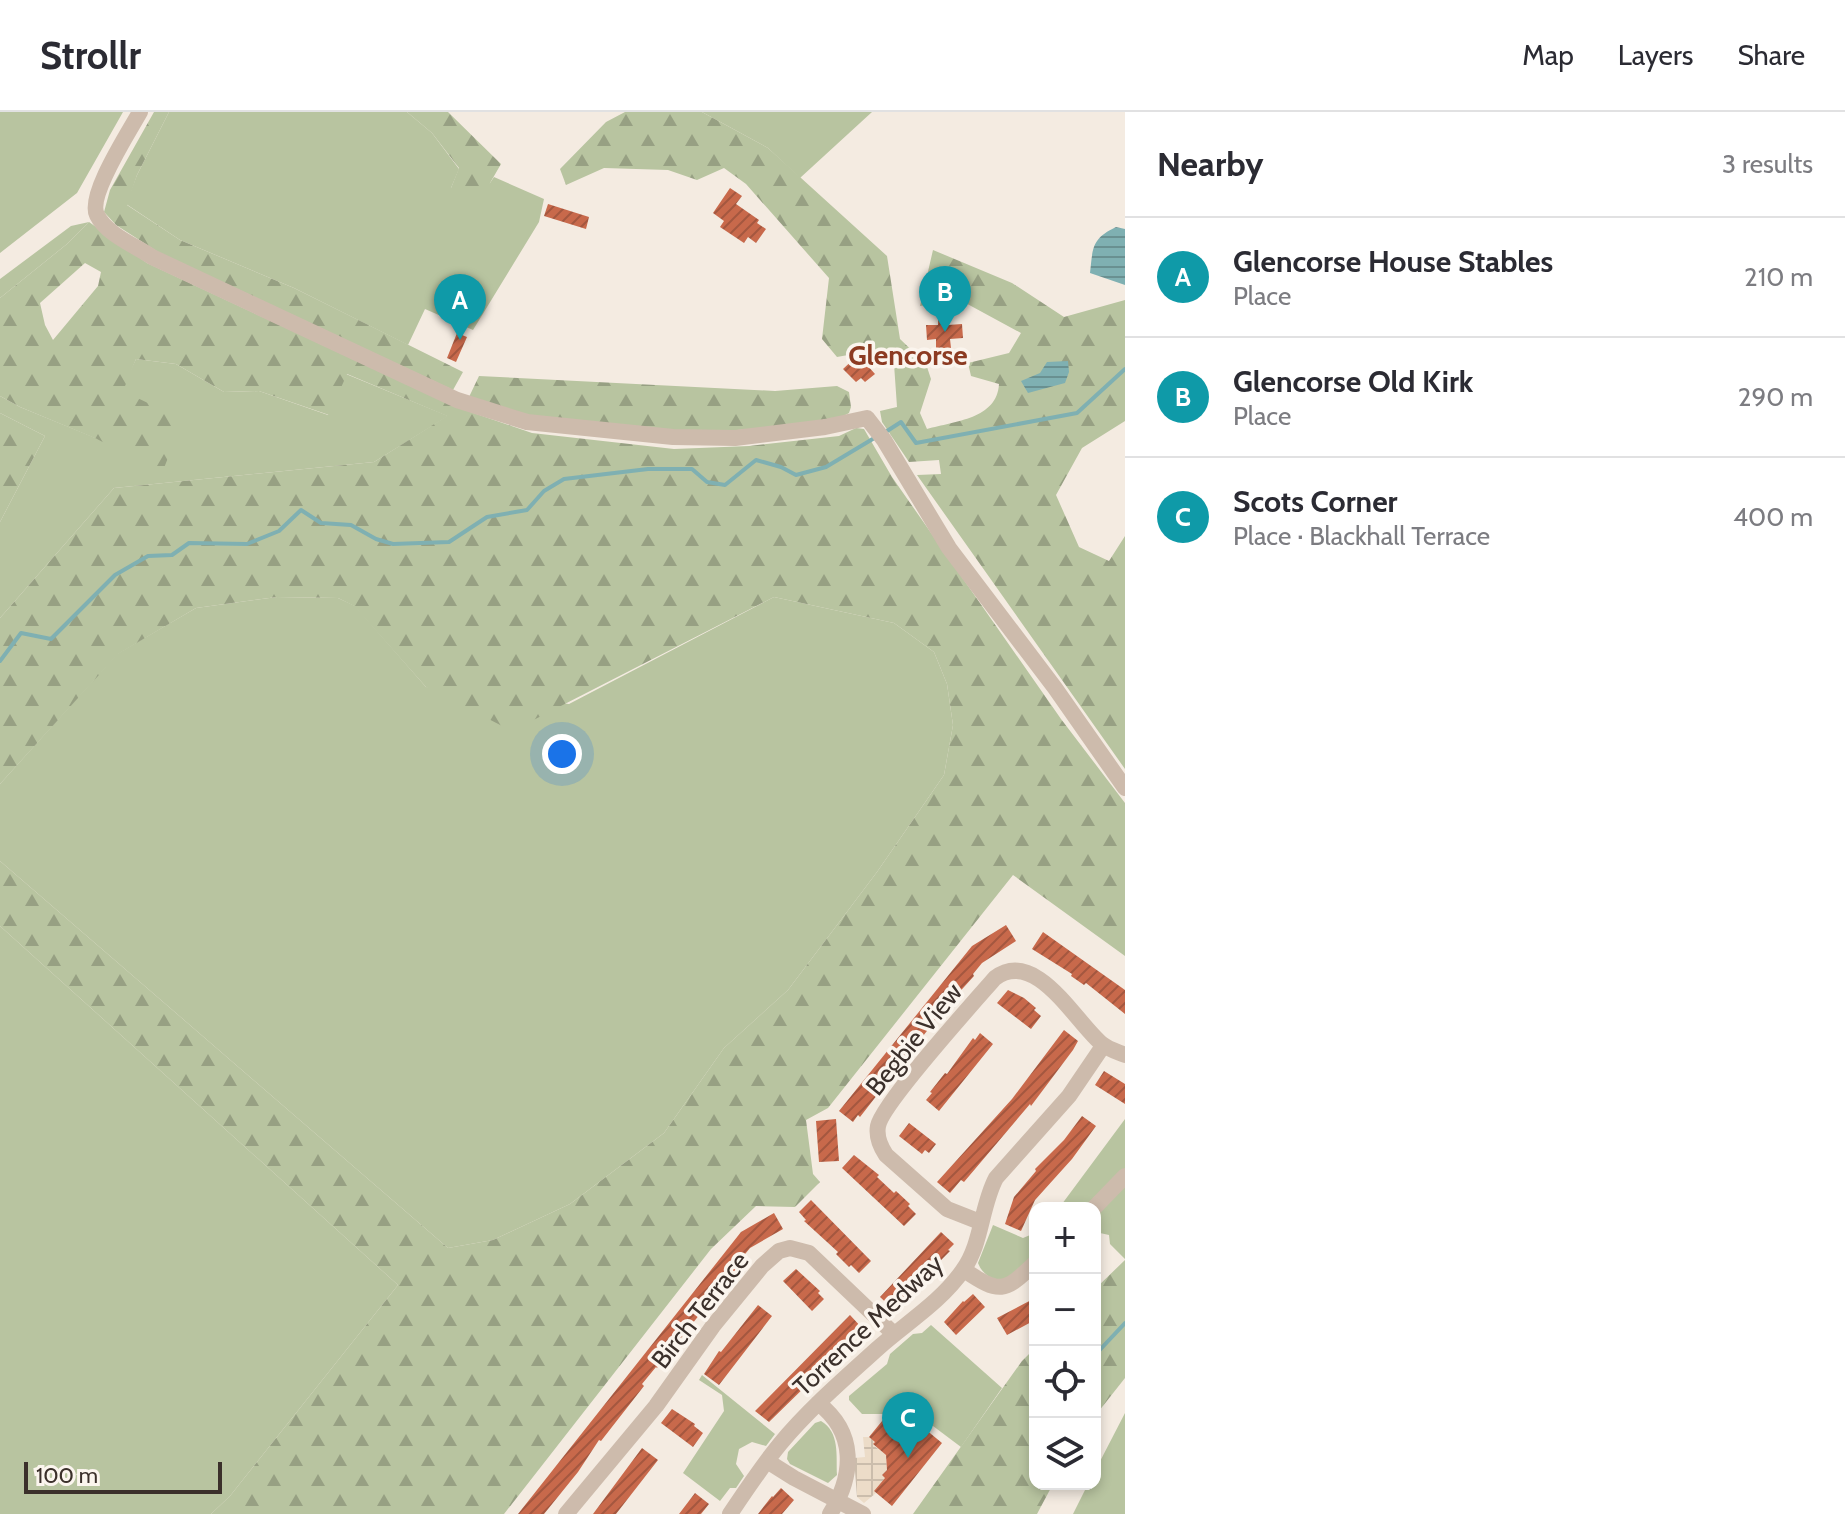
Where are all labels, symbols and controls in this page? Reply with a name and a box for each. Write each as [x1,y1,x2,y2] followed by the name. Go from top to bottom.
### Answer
[40,32,141,79] text: Strollr
[1522,38,1574,72] text: Map
[1618,38,1693,72] text: Layers
[1737,38,1805,72] text: Share
[1157,143,1264,185] text: Nearby
[1722,148,1813,180] text: 3 results
[1233,243,1553,280] text: Glencorse House Stables
[1175,261,1191,293] text: A
[1744,261,1813,293] text: 210 m
[919,266,971,332] pin: B
[434,274,486,340] pin: A
[1233,280,1291,312] text: Place
[848,338,968,372] district label: Glencorse
[1233,363,1473,400] text: Glencorse Old Kirk
[1175,381,1191,413] text: B
[1738,381,1813,413] text: 290 m
[1233,400,1291,432] text: Place
[1233,483,1398,520] text: Scots Corner
[1175,501,1191,533] text: C
[1733,501,1813,533] text: 400 m
[1233,520,1490,552] text: Place · Blackhall Terrace
[542,734,582,774] your location
[859,976,969,1102] street label: Begbie View
[1029,1202,1101,1490] map controls
[1029,1202,1101,1274] button: +
[645,1245,755,1375] street label: Birch Terrace
[786,1247,950,1403] street label: Torrence Medway
[1029,1274,1101,1346] button: −
[1029,1346,1101,1418] button: locate
[882,1392,934,1458] pin: C
[1029,1418,1101,1490] button: layers
[24,1458,222,1494] scale bar
[36,1462,98,1489] text: 100 m

